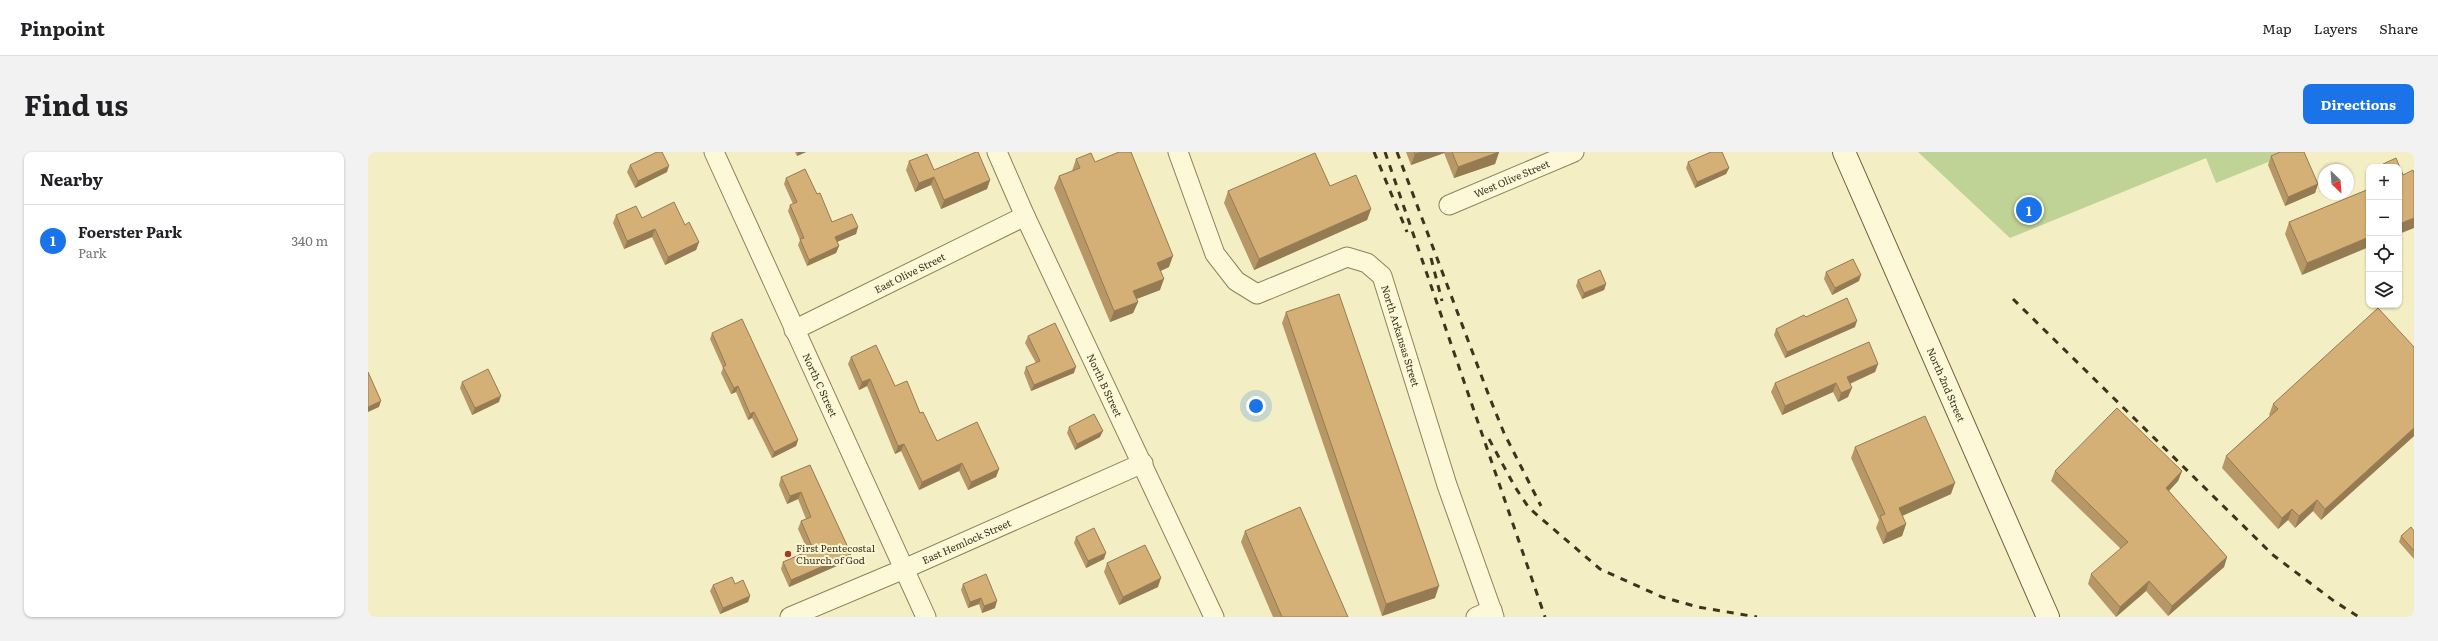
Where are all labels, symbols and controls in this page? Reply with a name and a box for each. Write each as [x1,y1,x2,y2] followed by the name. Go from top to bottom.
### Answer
[20,14,105,42] text: Pinpoint
[2262,18,2292,38] text: Map
[2314,18,2357,38] text: Layers
[2379,18,2418,38] text: Share
[24,83,128,125] text: Find us
[2303,84,2414,124] button: Directions
[1471,155,1552,201] street label: West Olive Street
[2318,164,2354,200] north arrow
[2366,164,2402,308] map controls
[2366,164,2402,200] button: +
[40,166,103,191] text: Nearby
[2016,195,2042,225] pin: 1
[2366,200,2402,236] button: −
[78,220,182,243] text: Foerster Park
[50,231,56,250] text: 1
[291,231,328,250] text: 340 m
[2366,236,2402,272] button: locate
[78,243,107,262] text: Park
[871,249,948,296] street label: East Olive Street
[2366,272,2402,308] button: layers
[1378,283,1424,388] street label: North Arkansas Street
[1924,345,1969,424] street label: North 2nd Street
[800,350,842,419] street label: North C Street
[1084,351,1127,419] street label: North B Street
[1246,396,1266,416] your location
[919,515,1013,567] street label: East Hemlock Street
[796,540,876,567] place label: First Pentecostal Church of God
[783,549,793,559] marker: First Pentecostal Church of God

